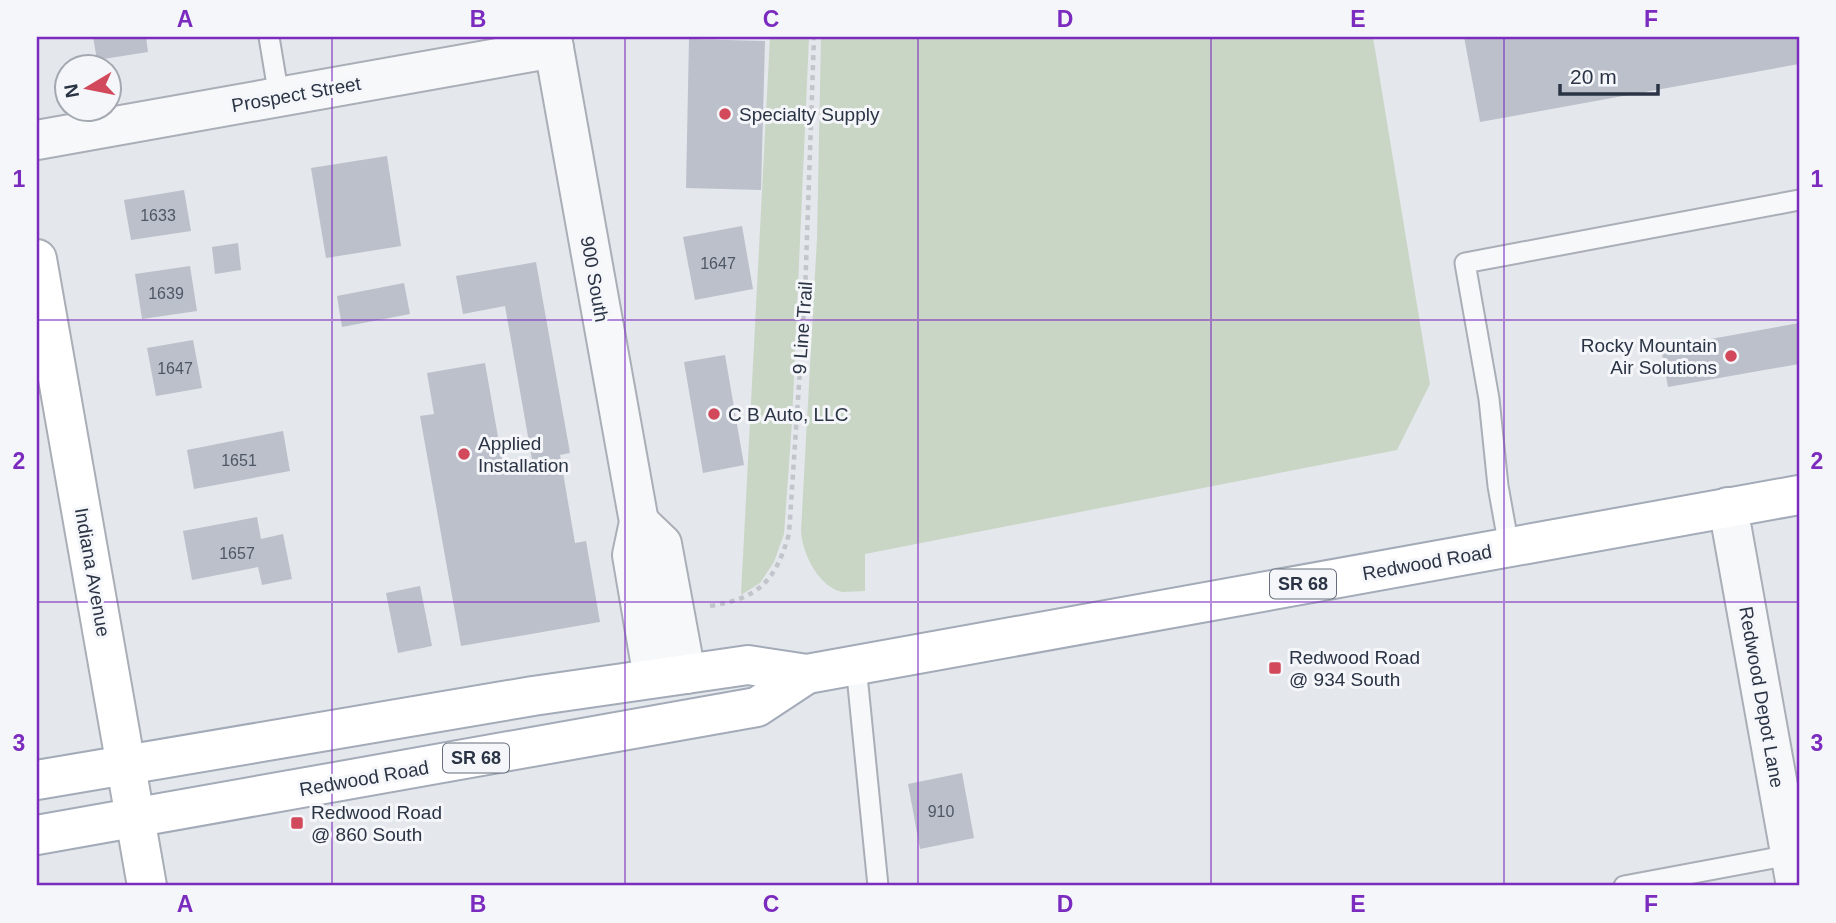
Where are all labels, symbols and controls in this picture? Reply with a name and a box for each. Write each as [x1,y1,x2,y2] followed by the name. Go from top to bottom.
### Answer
[177,6,193,32] text: A
[470,6,486,32] text: B
[763,6,779,32] text: C
[1057,6,1073,32] text: D
[1350,6,1366,32] text: E
[1644,6,1658,32] text: F
[52,52,122,122] north arrow
[1560,52,1658,96] scale bar
[1570,65,1617,88] text: 20 m
[230,73,363,116] street label: Prospect Street
[60,82,83,99] text: N
[739,104,880,125] place label: Specialty Supply
[717,106,733,122] marker: Specialty Supply
[13,166,26,192] text: 1
[1811,166,1824,192] text: 1
[140,207,176,224] house number: 1633
[577,235,612,324] street label: 900 South
[700,255,736,272] house number: 1647
[789,281,816,375] street label: 9 Line Trail
[148,285,184,302] house number: 1639
[1581,335,1717,378] place label: Rocky Mountain Air Solutions
[1723,348,1739,364] marker: Rocky Mountain Air Solutions
[157,360,193,377] house number: 1647
[728,404,848,425] place label: C B Auto, LLC
[706,406,722,422] marker: C B Auto, LLC
[478,433,569,476] place label: Applied Installation
[456,446,472,462] marker: Applied Installation
[13,448,25,474] text: 2
[1811,448,1823,474] text: 2
[221,452,257,469] house number: 1651
[71,506,114,638] street label: Indiana Avenue
[1361,541,1493,584] street label: Redwood Road
[219,545,255,562] house number: 1657
[1270,570,1336,598] road number: SR 68
[1735,605,1788,789] street label: Redwood Depot Lane
[1289,647,1420,690] place label: Redwood Road @ 934 South
[1267,660,1283,676] marker: Redwood Road @ 934 South
[13,730,25,756] text: 3
[1811,730,1823,756] text: 3
[443,744,509,772] road number: SR 68
[298,757,430,800] street label: Redwood Road
[311,802,442,845] place label: Redwood Road @ 860 South
[928,803,954,820] house number: 910
[289,815,305,831] marker: Redwood Road @ 860 South
[177,891,193,917] text: A
[470,891,486,917] text: B
[763,891,779,917] text: C
[1057,891,1073,917] text: D
[1350,891,1366,917] text: E
[1644,891,1658,917] text: F

